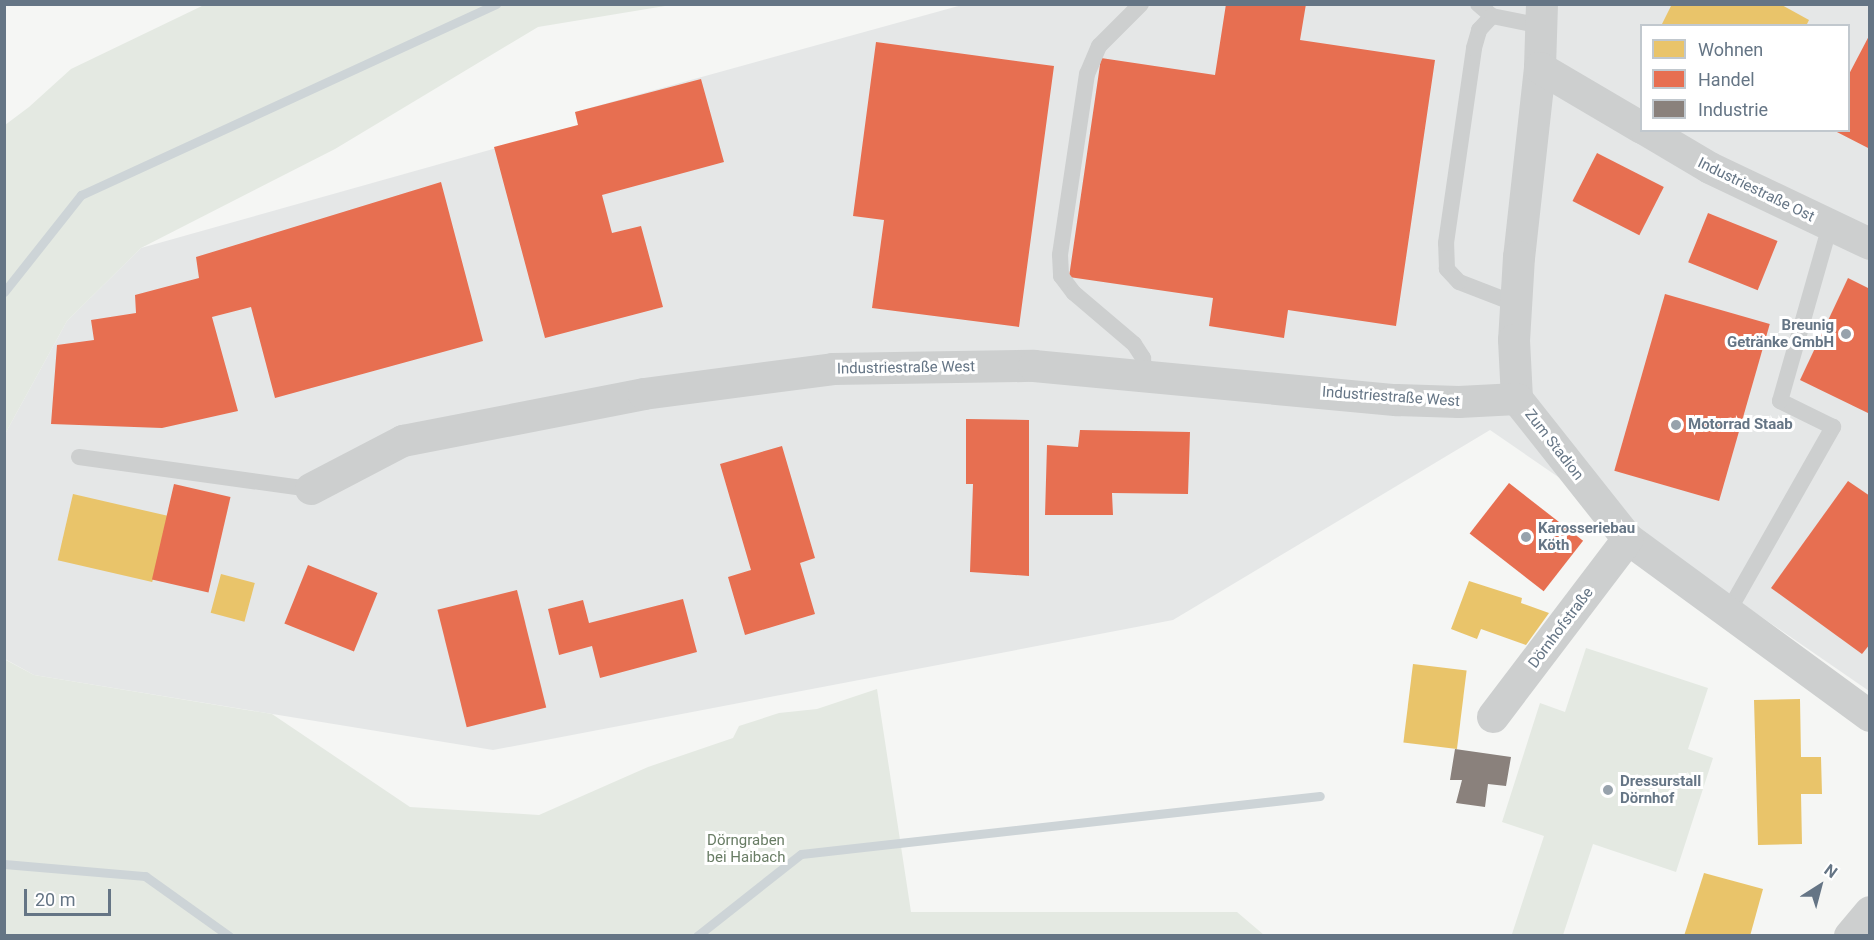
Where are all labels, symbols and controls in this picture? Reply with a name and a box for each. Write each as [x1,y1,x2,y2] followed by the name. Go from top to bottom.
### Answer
[1640,24,1850,132] legend
[1698,39,1763,60] text: Wohnen
[1698,69,1755,90] text: Handel
[1698,99,1768,120] text: Industrie
[1695,154,1817,226] street label: Industriestraße Ost
[1727,316,1834,351] place label: Breunig Getränke GmbH
[1839,327,1853,341] marker: Breunig Getränke GmbH
[837,358,975,378] street label: Industriestraße West
[1321,383,1461,411] street label: Industriestraße West
[1521,406,1587,484] street label: Zum Stadion
[1688,416,1793,434] place label: Motorrad Staab
[1669,418,1683,432] marker: Motorrad Staab
[1538,519,1635,554] place label: Karosseriebau Köth
[1519,530,1533,544] marker: Karosseriebau Köth
[1525,584,1597,672] street label: Dörnhofstraße
[1620,772,1701,807] place label: Dressurstall Dörnhof
[1601,783,1615,797] marker: Dressurstall Dörnhof
[707,831,785,866] park label: Dörngraben bei Haibach
[1790,856,1850,916] north arrow
[1821,860,1841,882] text: N
[27,877,114,915] scale bar
[35,889,75,910] text: 20 m

